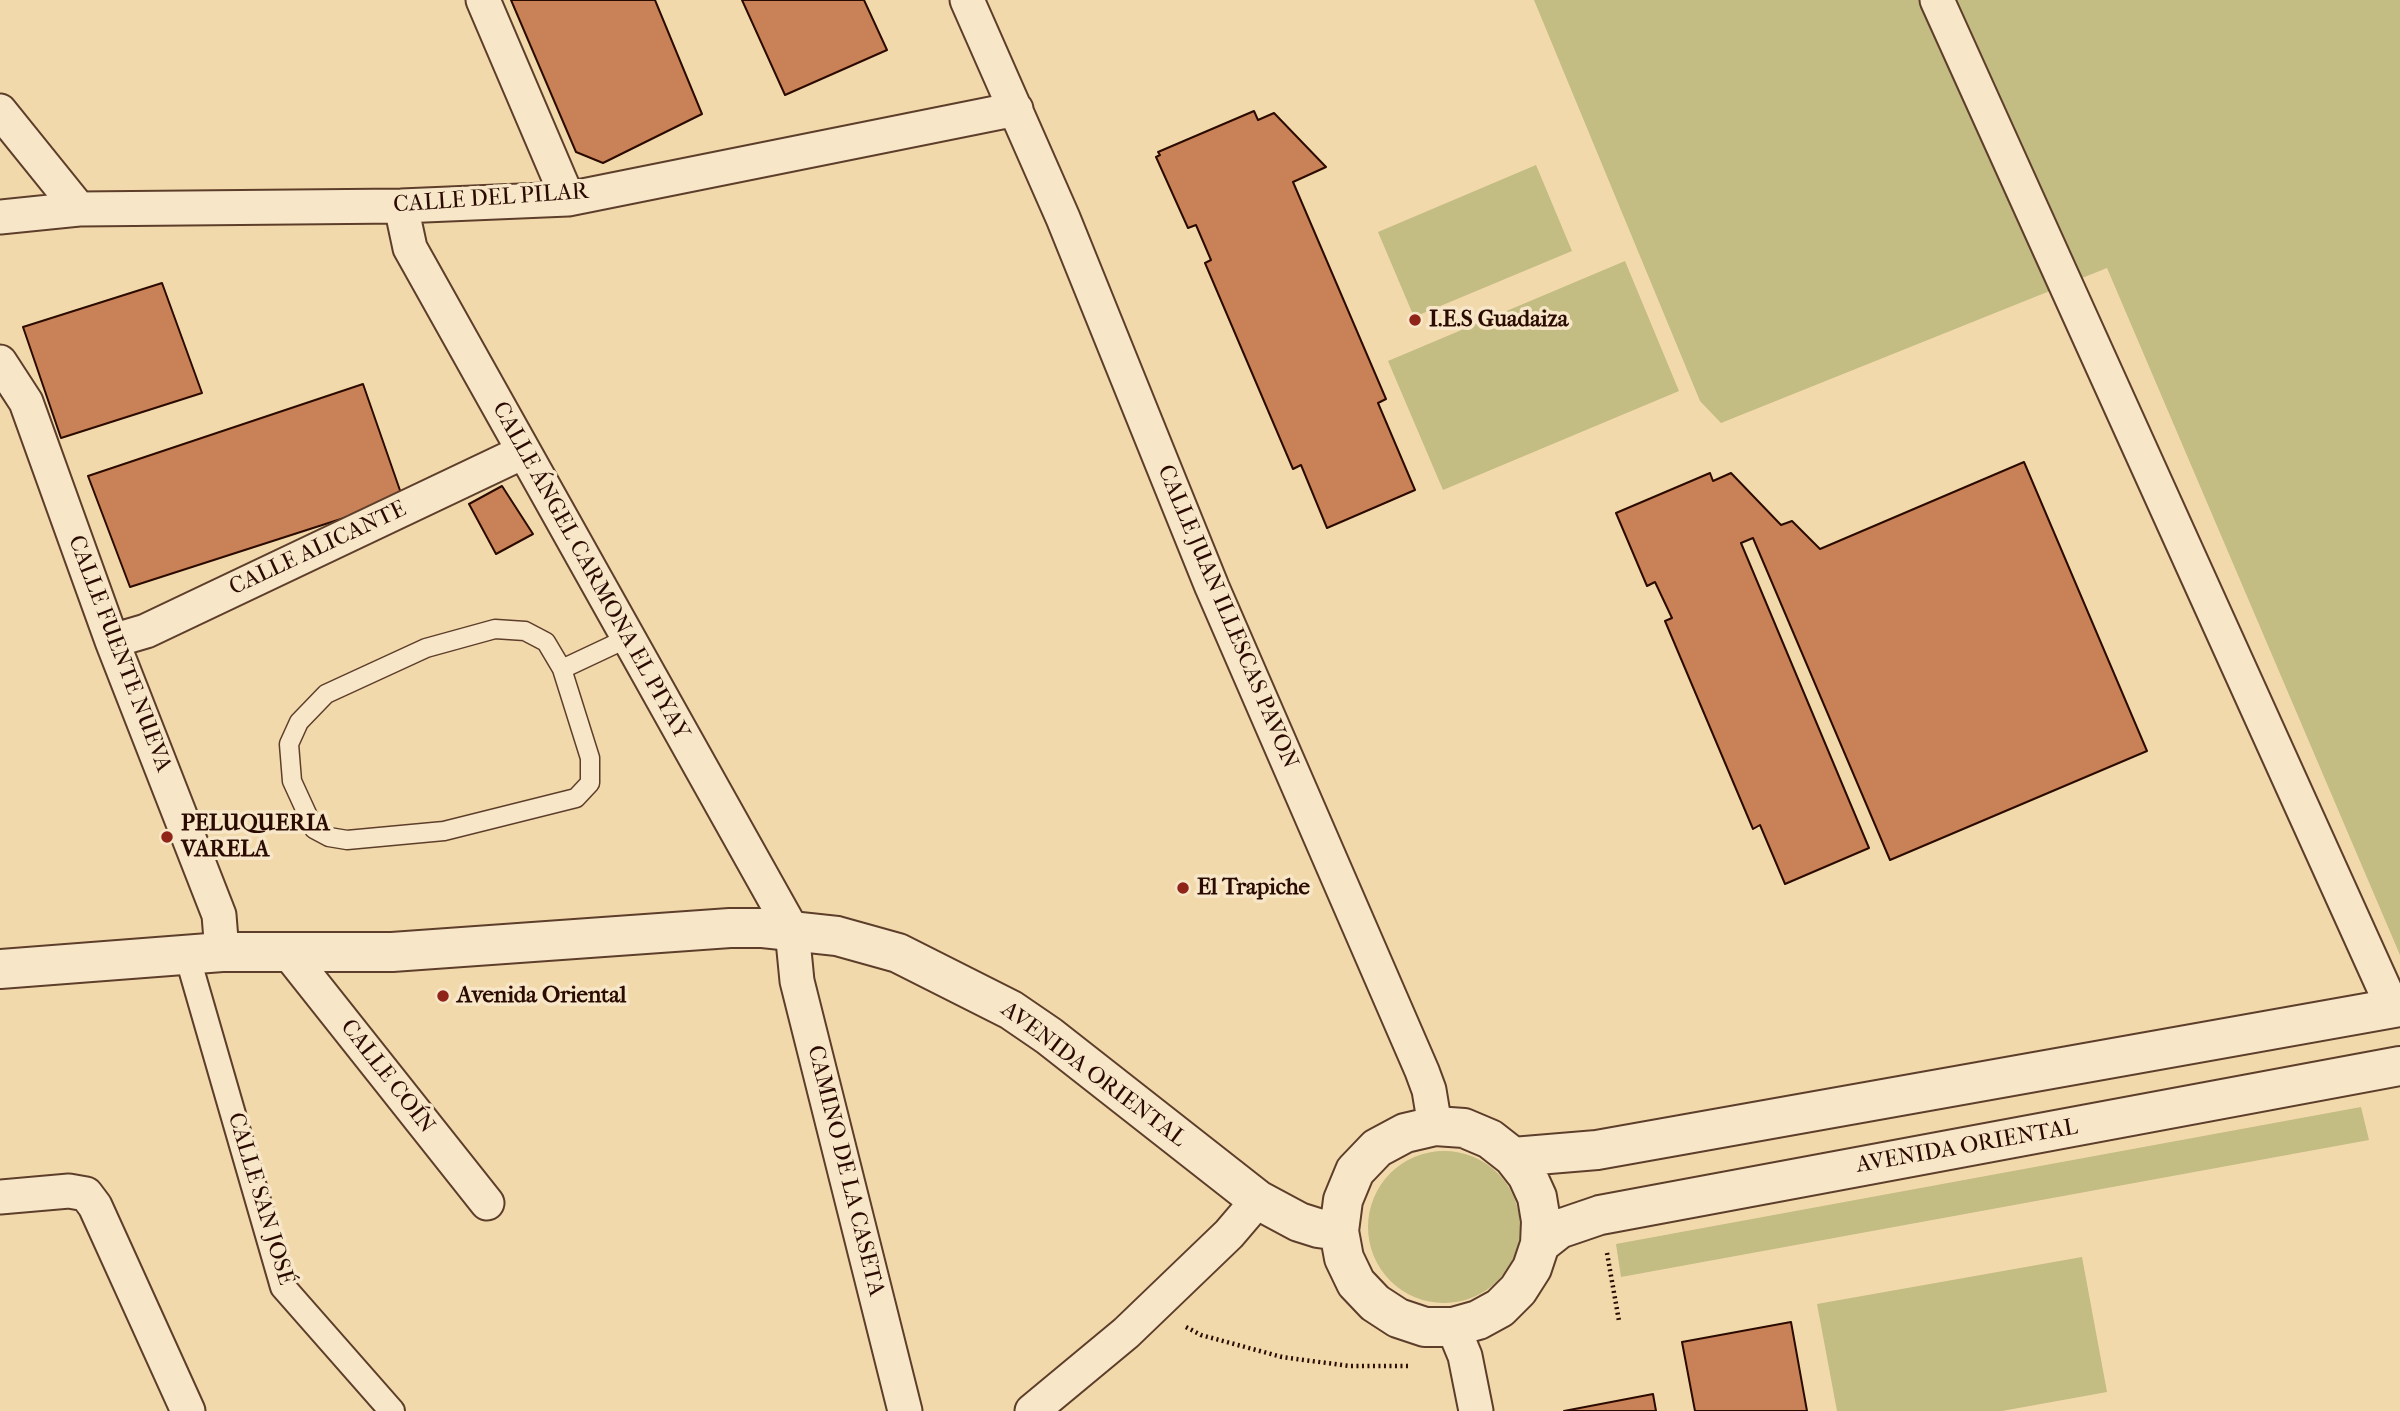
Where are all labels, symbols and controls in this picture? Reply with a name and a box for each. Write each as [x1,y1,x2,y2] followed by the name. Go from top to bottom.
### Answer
[392,178,590,220] street label: CALLE DEL PILAR
[1429,306,1568,334] place label: I.E.S Guadaiza
[1407,312,1423,328] marker: I.E.S Guadaiza
[485,397,695,745] street label: CALLE ÁNGEL CARMONA EL PIYAY
[1150,461,1304,773] street label: CALLE JUAN ILLESCAS PAVON
[225,496,411,602] street label: CALLE ALICANTE
[61,532,177,776] street label: CALLE FUENTE NUEVA
[181,810,330,864] place label: PELUQUERIA VARELA
[159,829,175,845] marker: PELUQUERIA VARELA
[1197,874,1310,902] place label: El Trapiche
[1175,880,1191,896] marker: El Trapiche
[457,982,626,1010] place label: Avenida Oriental
[435,988,451,1004] marker: Avenida Oriental
[995,996,1191,1154] street label: AVENIDA ORIENTAL
[334,1015,440,1139] street label: CALLE COÍN
[800,1043,890,1299] street label: CAMINO DE LA CASETA
[221,1109,299,1289] street label: CALLE SAN JOSÉ
[1854,1114,2080,1180] street label: AVENIDA ORIENTAL

